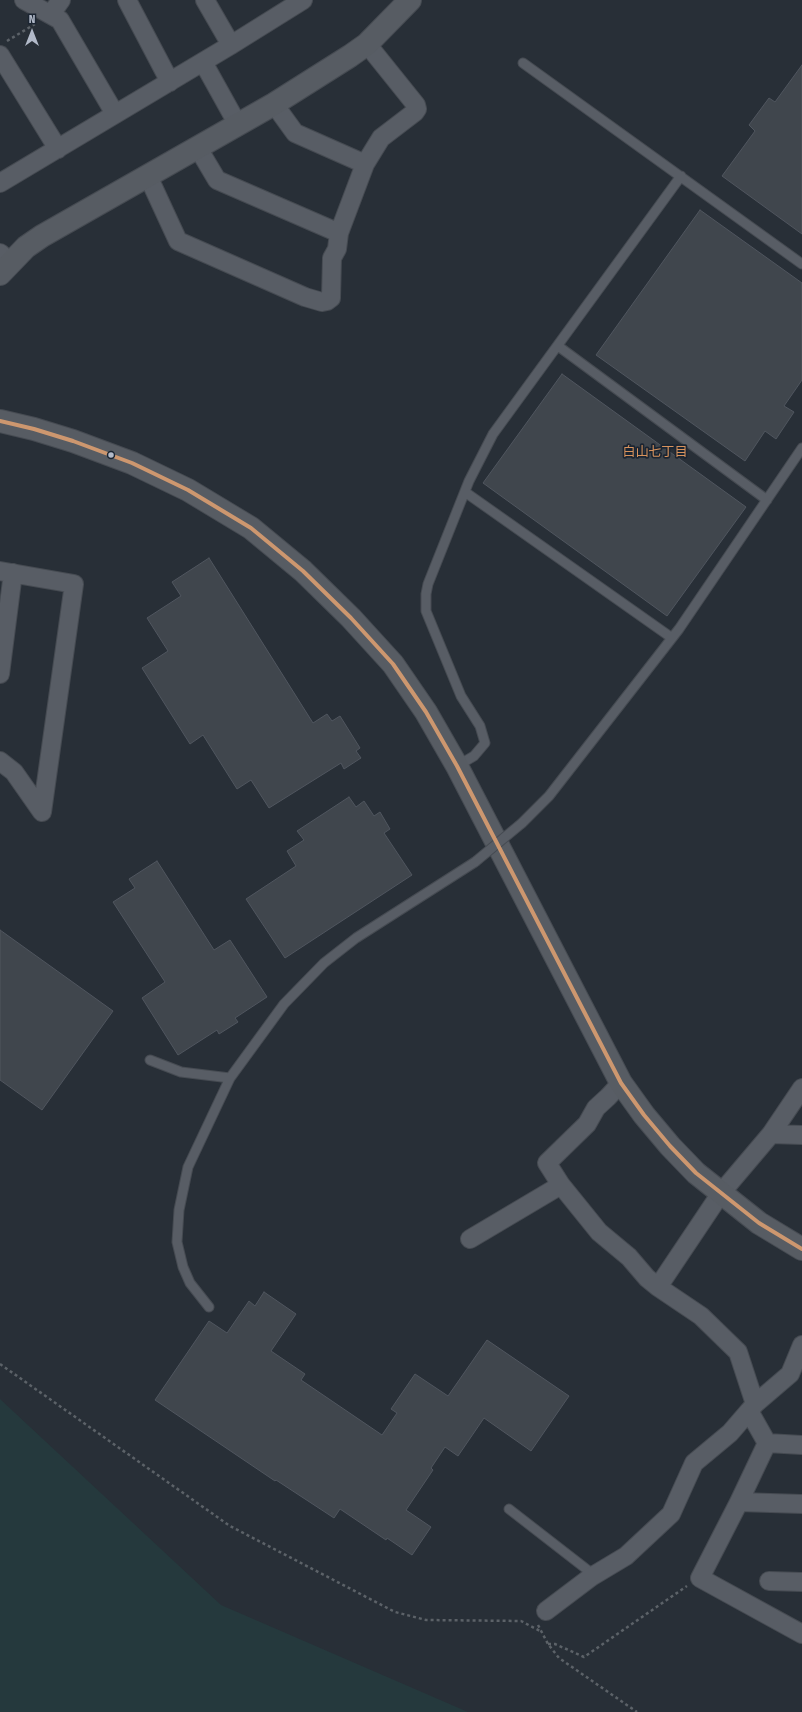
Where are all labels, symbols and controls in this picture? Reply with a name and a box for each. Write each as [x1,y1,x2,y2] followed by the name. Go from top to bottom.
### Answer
[12,12,52,52] north arrow
[29,13,35,26] text: N
[623,444,687,460] district label: 白山七丁目
[106,450,116,460] unlabelled marker

